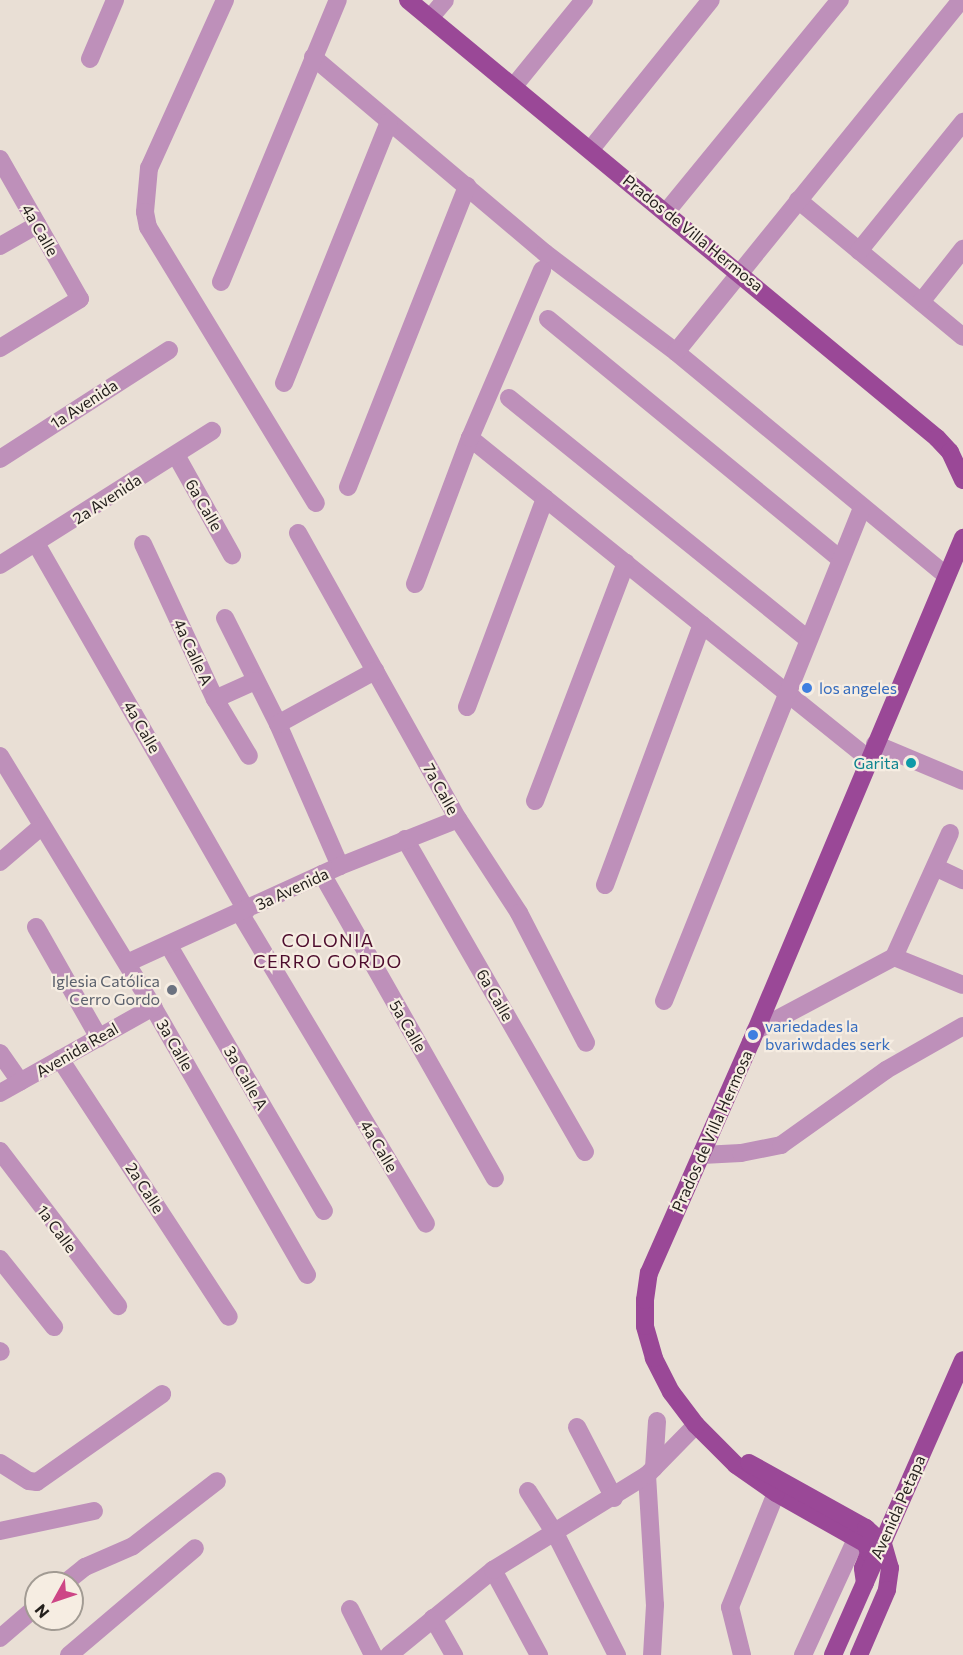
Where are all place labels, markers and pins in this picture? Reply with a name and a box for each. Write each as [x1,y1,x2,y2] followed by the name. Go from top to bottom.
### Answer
[819,678,897,698] place label: los angeles
[800,681,814,695] marker: los angeles
[853,753,899,773] place label: Garita
[904,756,918,770] marker: Garita
[52,971,160,1009] place label: Iglesia Católica Cerro Gordo
[165,983,179,997] marker: Iglesia Católica Cerro Gordo
[765,1016,890,1054] place label: variedades la bvariwdades serk
[746,1028,760,1042] marker: variedades la bvariwdades serk

